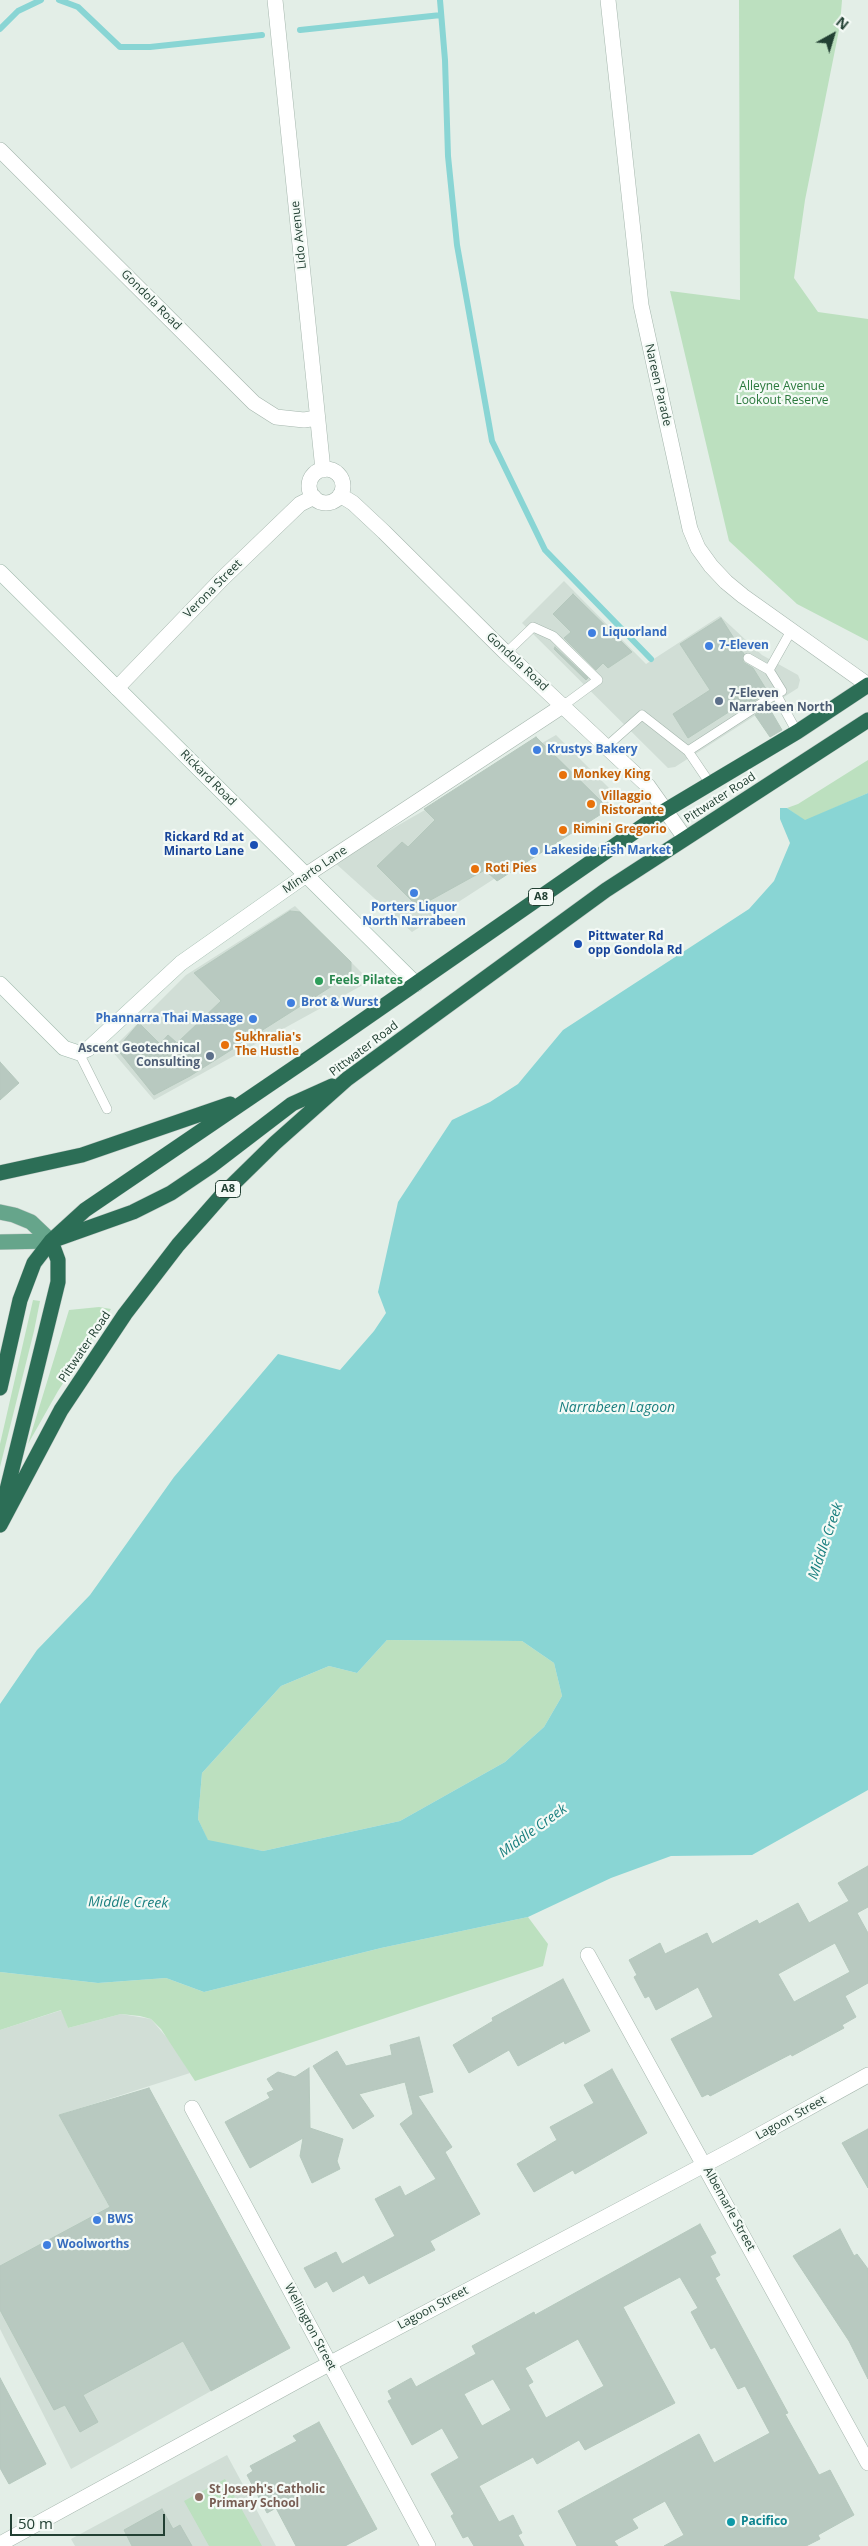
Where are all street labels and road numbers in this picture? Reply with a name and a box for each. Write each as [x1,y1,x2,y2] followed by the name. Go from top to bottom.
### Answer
[288,200,310,270] street label: Lido Avenue
[118,267,184,333] street label: Gondola Road
[642,342,674,428] street label: Nareen Parade
[181,557,245,621] street label: Verona Street
[483,630,551,694] street label: Gondola Road
[177,747,239,809] street label: Rickard Road
[682,770,758,826] street label: Pittwater Road
[280,843,350,897] street label: Minarto Lane
[528,889,554,906] road number: A8
[327,1018,401,1080] street label: Pittwater Road
[216,1180,240,1198] road number: A8
[56,1309,114,1385] street label: Pittwater Road
[753,2093,829,2143] street label: Lagoon Street
[700,2164,758,2254] street label: Albemarle Street
[281,2281,339,2373] street label: Wellington Street
[395,2283,471,2333] street label: Lagoon Street

